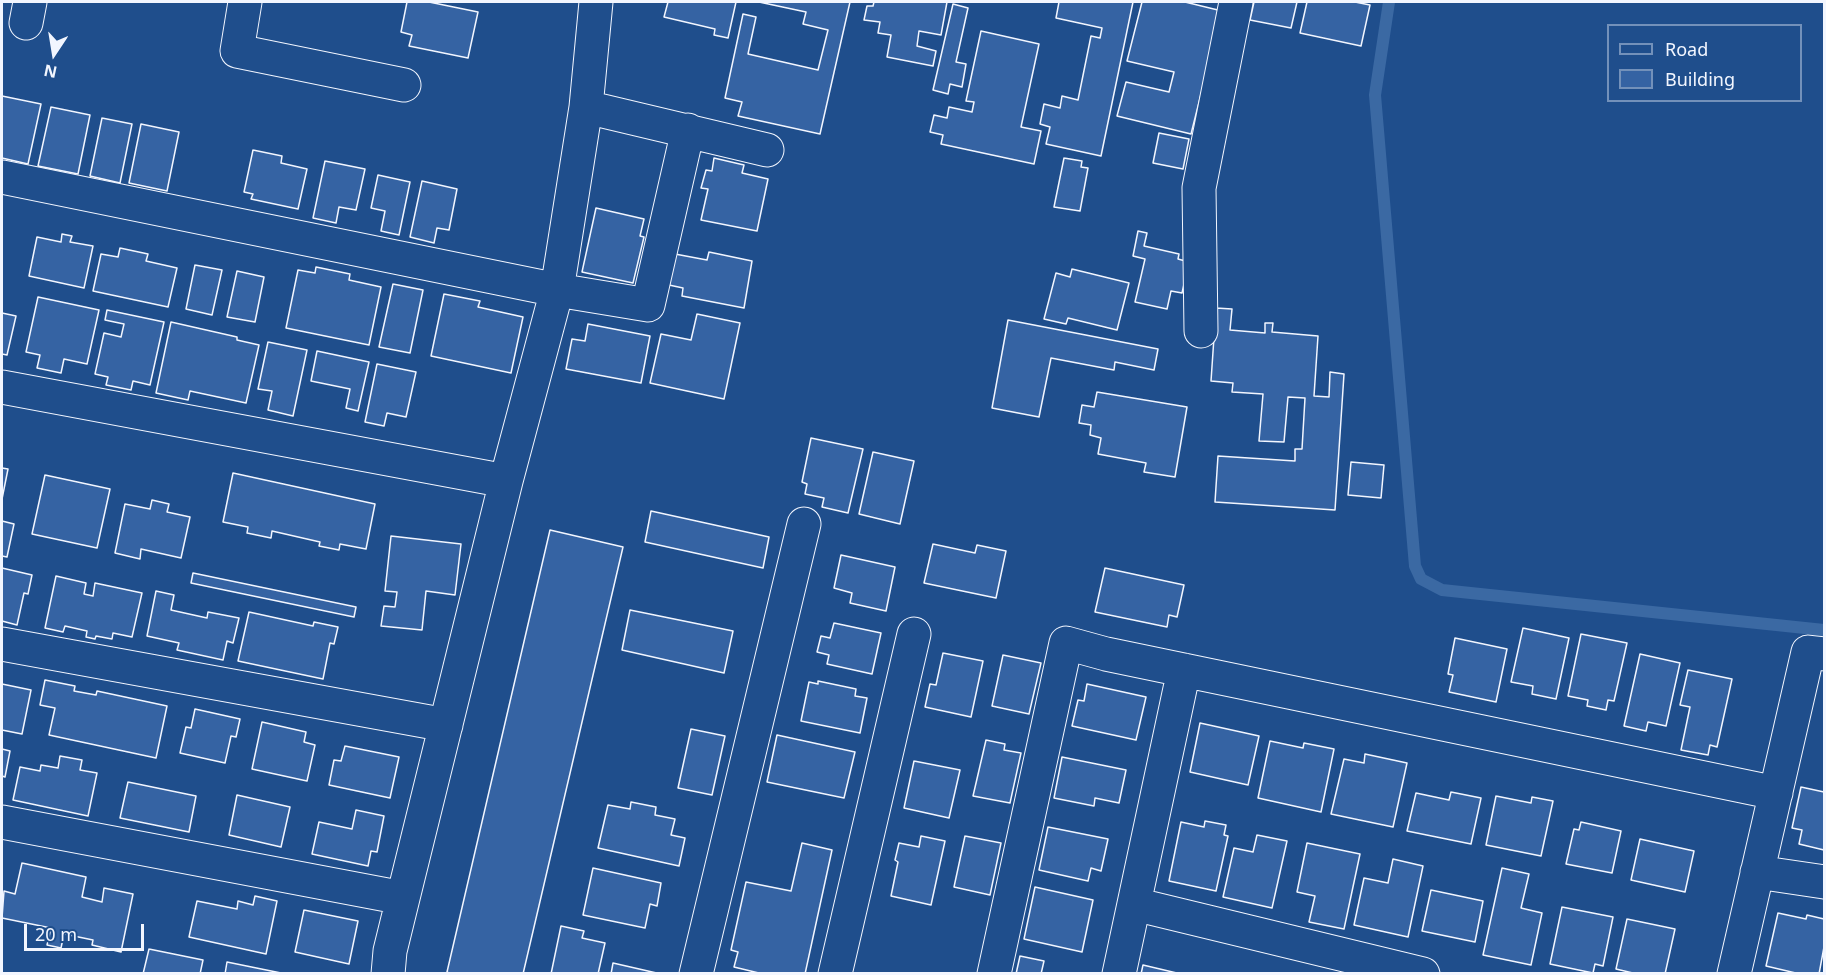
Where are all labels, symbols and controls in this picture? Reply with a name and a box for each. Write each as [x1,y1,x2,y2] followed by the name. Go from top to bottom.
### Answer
[24,24,84,84] north arrow
[1607,24,1802,102] legend
[1665,37,1708,61] text: Road
[42,59,59,84] text: N
[1665,67,1735,91] text: Building
[27,912,147,950] scale bar
[35,922,77,946] text: 20 m

